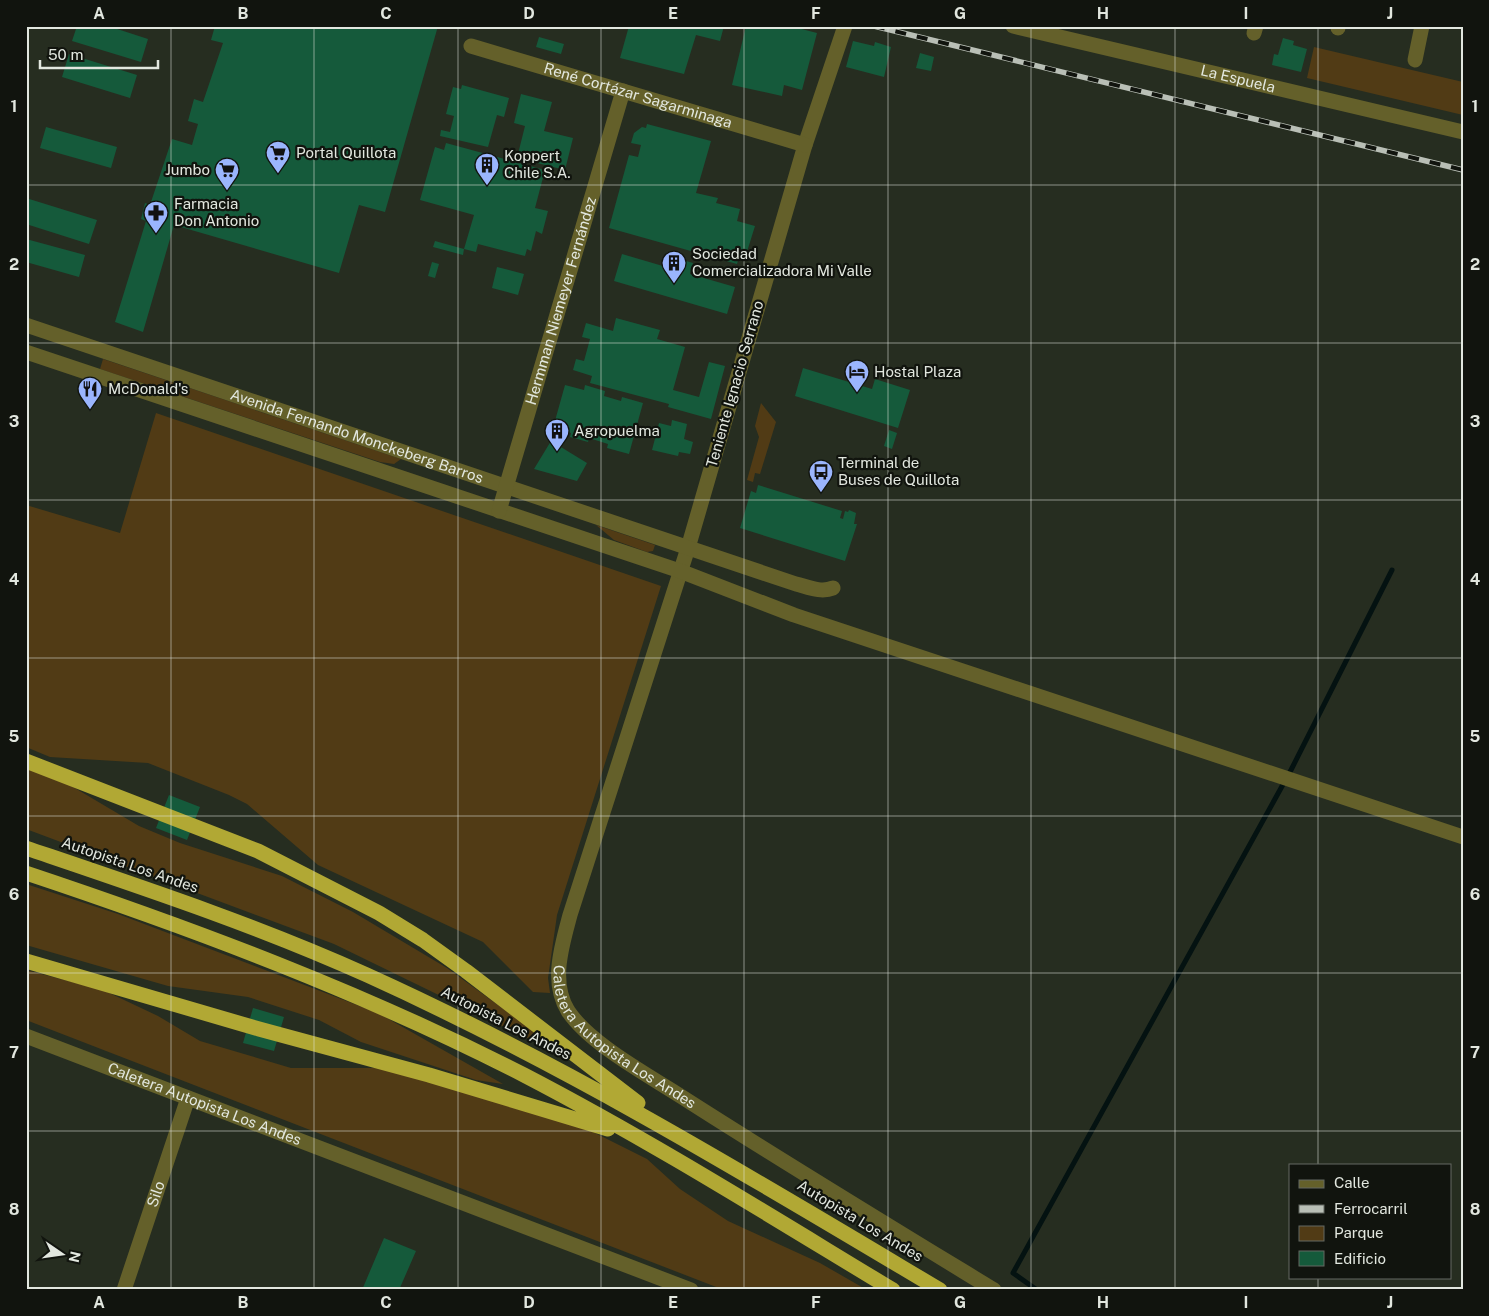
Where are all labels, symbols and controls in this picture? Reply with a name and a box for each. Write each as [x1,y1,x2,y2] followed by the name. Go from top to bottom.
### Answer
[93,4,105,23] text: A
[238,4,249,23] text: B
[380,4,392,23] text: C
[523,4,535,23] text: D
[668,4,678,23] text: E
[811,4,821,23] text: F
[954,4,966,23] text: G
[1097,4,1109,23] text: H
[1244,4,1248,23] text: I
[1387,4,1393,23] text: J
[40,38,158,70] scale bar
[48,46,83,63] text: 50 m
[542,59,734,131] street label: René Cortázar Sagarminaga
[1199,61,1277,95] street label: La Espuela
[11,97,17,116] text: 1
[1472,97,1478,116] text: 1
[265,140,291,174] supermarket icon: Portal Quillota
[296,144,396,161] place label: Portal Quillota
[504,147,571,181] place label: Koppert Chile S.A.
[474,152,500,186] building icon: Koppert Chile S.A.
[214,157,240,191] supermarket icon: Jumbo
[165,161,210,178] place label: Jumbo
[174,195,259,229] place label: Farmacia Don Antonio
[522,195,599,407] street label: Hermman Niemeyer Fernández
[143,200,169,234] pharmacy icon: Farmacia Don Antonio
[692,245,872,279] place label: Sociedad Comercializadora Mi Valle
[661,250,687,284] building icon: Sociedad Comercializadora Mi Valle
[9,255,19,274] text: 2
[1470,255,1480,274] text: 2
[703,298,767,469] street label: Teniente Ignacio Serrano
[844,359,870,393] hotel icon: Hostal Plaza
[874,363,961,380] place label: Hostal Plaza
[77,376,103,410] restaurant icon: McDonald's
[108,380,188,397] place label: McDonald's
[228,385,486,486] street label: Avenida Fernando Monckeberg Barros
[9,412,19,431] text: 3
[1470,412,1480,431] text: 3
[544,418,570,452] building icon: Agropuelma
[574,422,660,439] place label: Agropuelma
[838,454,959,488] place label: Terminal de Buses de Quillota
[808,459,834,493] bus stop icon: Terminal de Buses de Quillota
[9,570,20,589] text: 4
[1470,570,1481,589] text: 4
[9,727,20,746] text: 5
[1470,727,1481,746] text: 5
[60,833,201,896] street label: Autopista Los Andes
[9,885,19,904] text: 6
[1470,885,1480,904] text: 6
[550,965,699,1112] street label: Caletera Autopista Los Andes
[438,982,574,1063] street label: Autopista Los Andes
[9,1043,19,1062] text: 7
[1470,1043,1480,1062] text: 7
[105,1059,304,1148] street label: Caletera Autopista Los Andes
[1289,1164,1452,1278] legend
[1334,1174,1370,1191] text: Calle
[794,1176,926,1265] street label: Autopista Los Andes
[143,1179,168,1209] street label: Silo
[9,1200,20,1219] text: 8
[1334,1200,1408,1217] text: Ferrocarril
[1470,1200,1481,1219] text: 8
[1334,1224,1384,1241] text: Parque
[38,1228,88,1278] north arrow
[66,1250,84,1264] text: N
[1334,1250,1386,1267] text: Edificio
[93,1293,105,1312] text: A
[238,1293,249,1312] text: B
[380,1293,392,1312] text: C
[523,1293,535,1312] text: D
[668,1293,678,1312] text: E
[811,1293,821,1312] text: F
[954,1293,966,1312] text: G
[1097,1293,1109,1312] text: H
[1244,1293,1248,1312] text: I
[1387,1293,1393,1312] text: J

